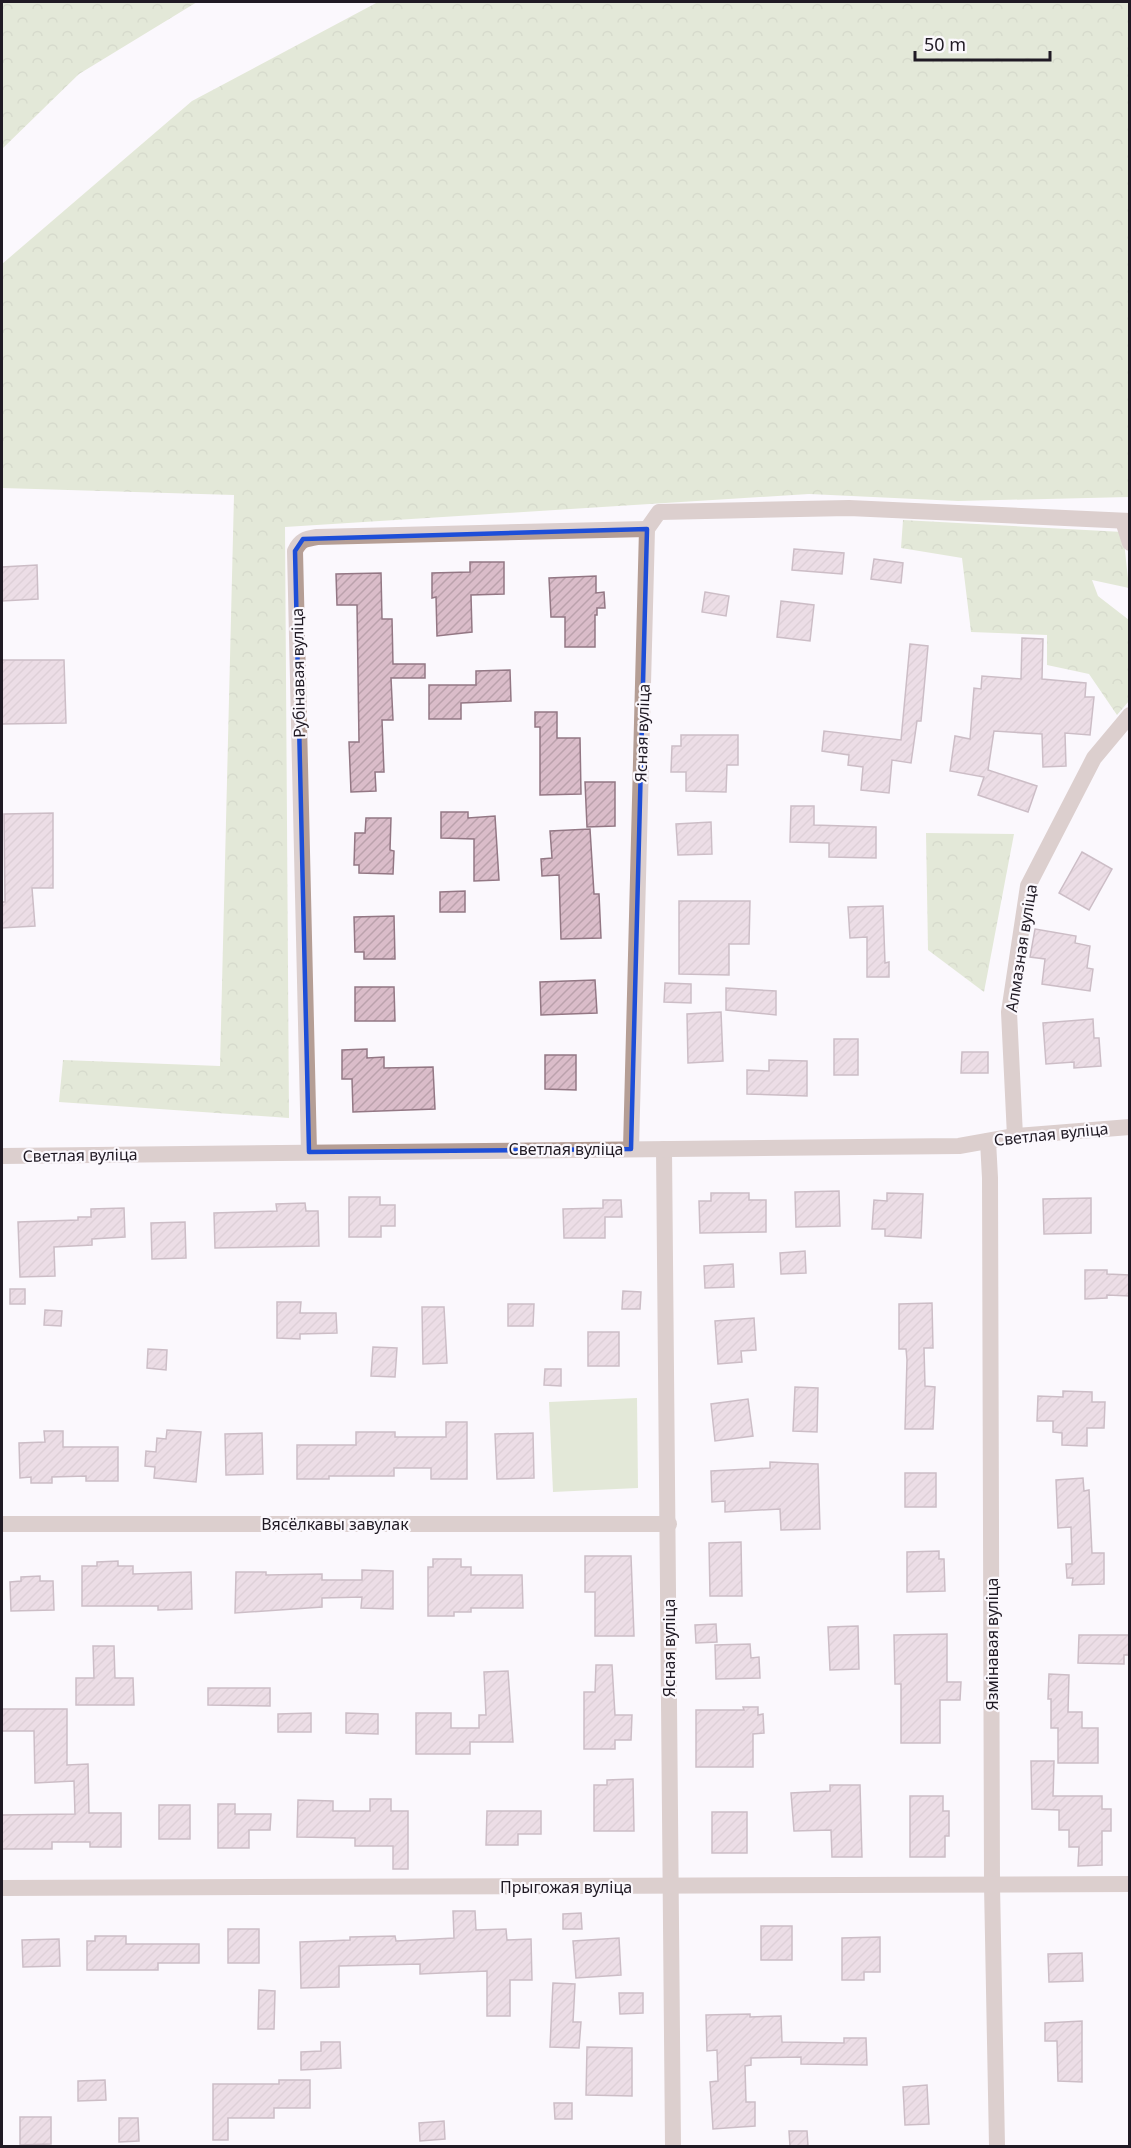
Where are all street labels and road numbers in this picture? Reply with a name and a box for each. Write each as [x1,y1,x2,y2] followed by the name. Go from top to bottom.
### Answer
[286,608,310,738] street label: Рубінавая вуліца
[629,683,655,783] street label: Ясная вуліца
[1000,883,1042,1013] street label: Алмазная вуліца
[993,1117,1109,1151] street label: Светлая вуліца
[509,1138,623,1160] street label: Светлая вуліца
[22,1143,138,1167] street label: Светлая вуліца
[261,1513,409,1535] street label: Вясёлкавы завулак
[981,1578,1003,1710] street label: Язмінавая вуліца
[658,1599,680,1697] street label: Ясная вуліца
[500,1876,632,1898] street label: Прыгожая вуліца

